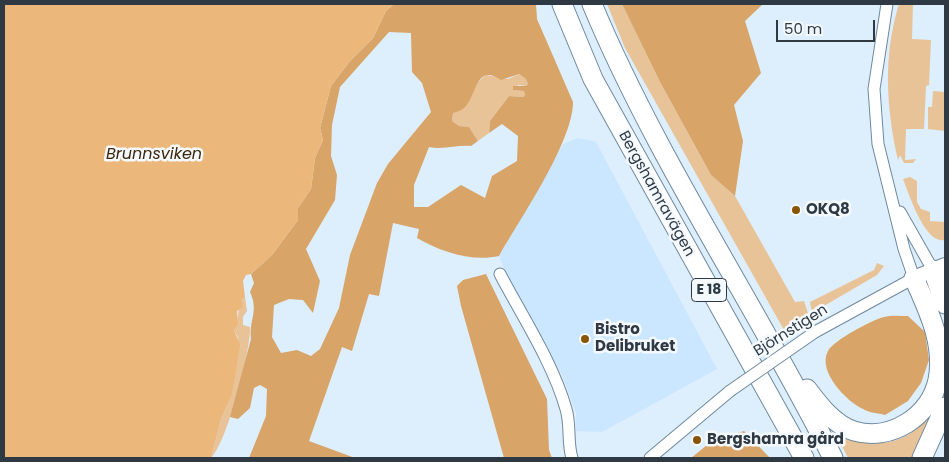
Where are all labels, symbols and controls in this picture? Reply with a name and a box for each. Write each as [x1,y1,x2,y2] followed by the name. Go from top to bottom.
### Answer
[779,10,878,42] scale bar
[784,18,822,39] text: 50 m
[614,128,698,260] street label: Bergshamravägen
[106,145,202,165] water label: Brunnsviken
[806,201,850,219] place label: OKQ8
[790,204,802,216] marker: OKQ8
[692,278,726,302] road number: E 18
[751,301,831,361] street label: Björnstigen
[595,321,675,356] place label: Bistro Delibruket
[579,333,591,345] marker: Bistro Delibruket
[707,431,844,449] place label: Bergshamra gård
[691,434,703,446] marker: Bergshamra gård

